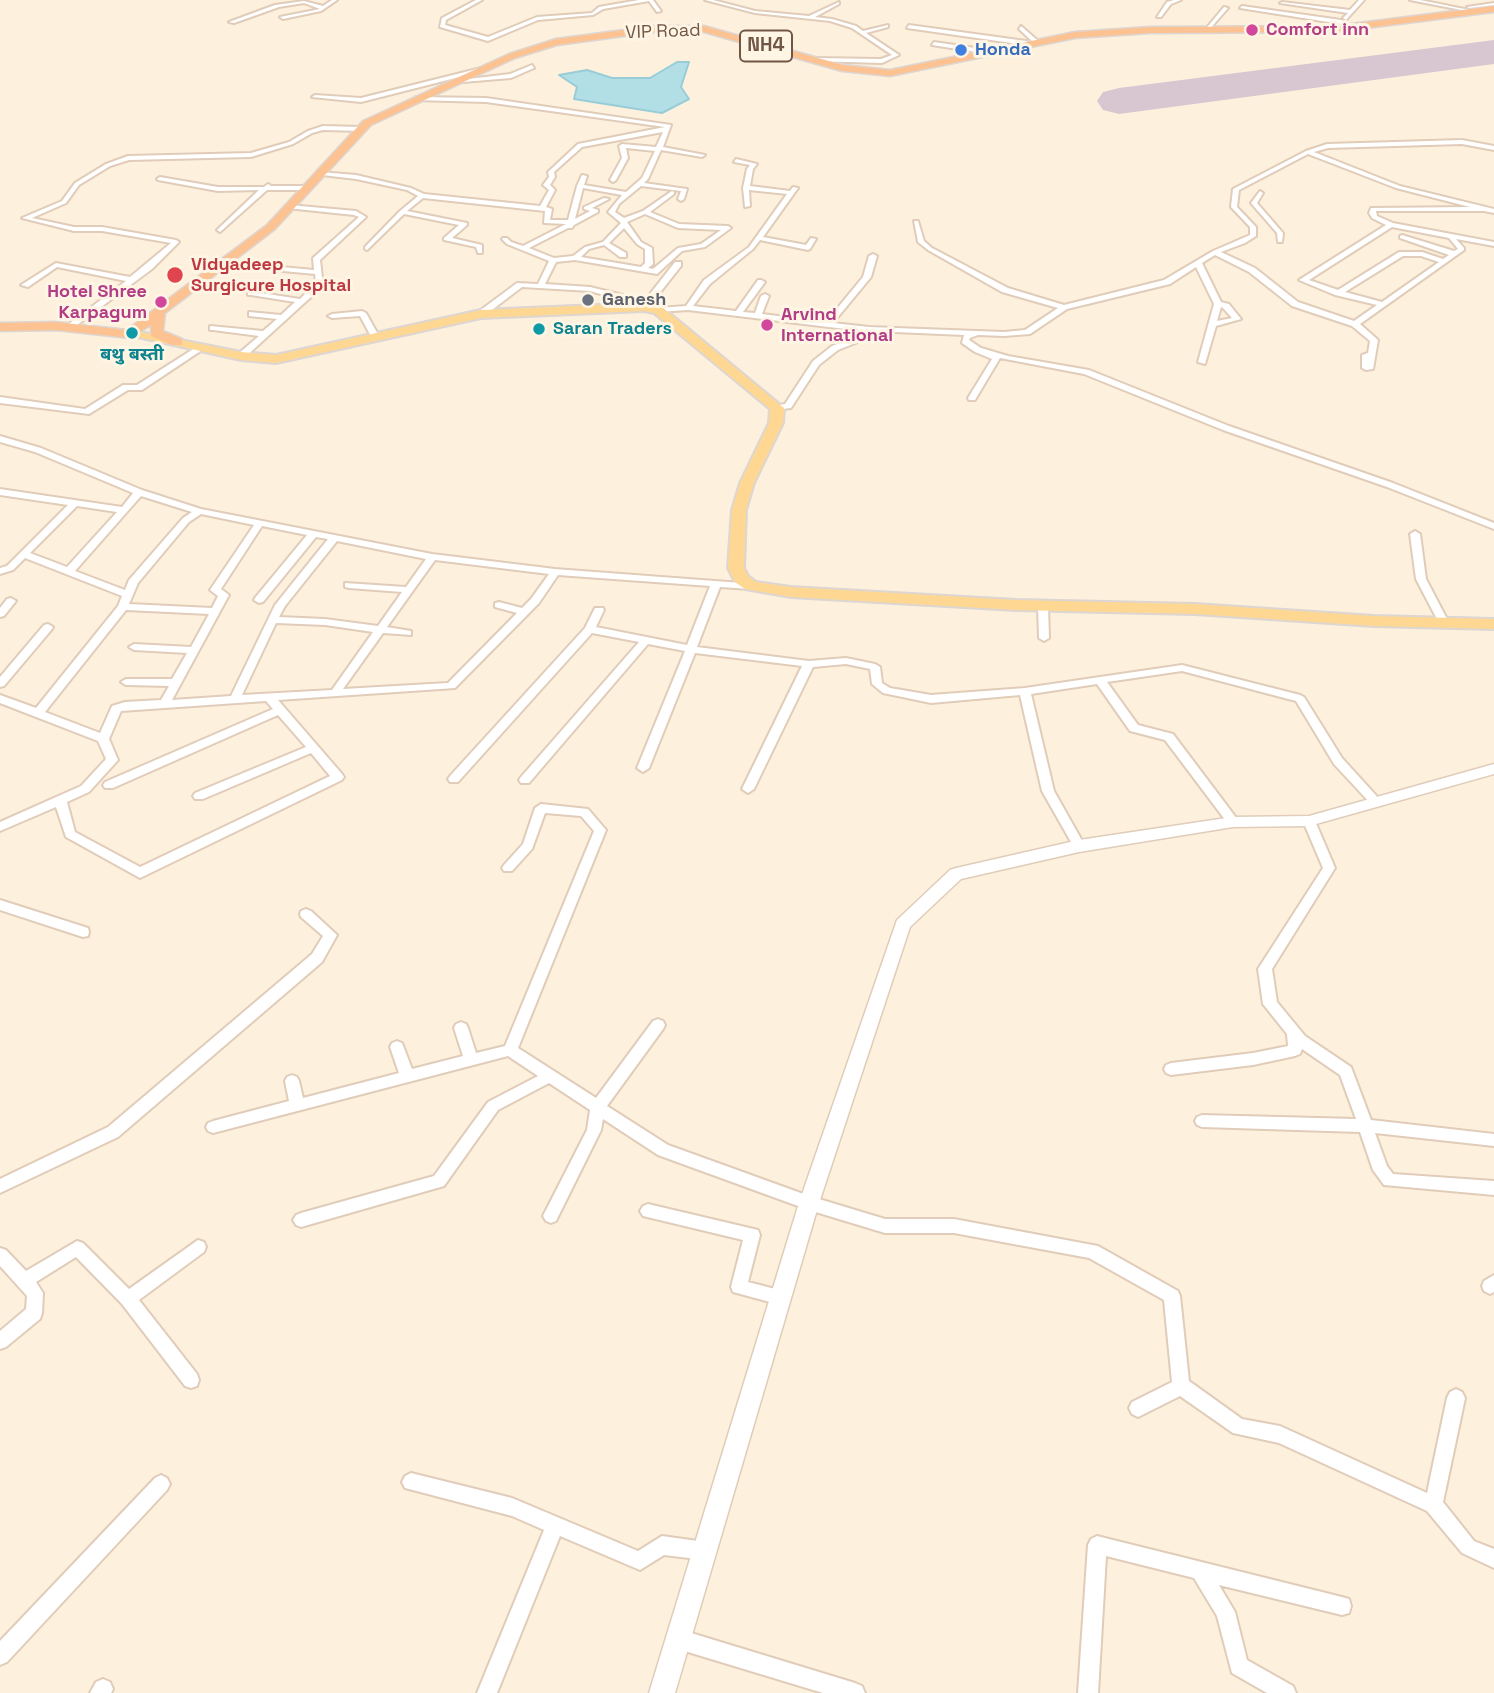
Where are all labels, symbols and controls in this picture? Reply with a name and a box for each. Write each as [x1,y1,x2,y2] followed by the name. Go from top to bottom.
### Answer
[1266,19,1369,41] place label: Comfort inn
[625,20,701,44] street label: VIP Road
[1244,22,1260,38] marker: Comfort inn
[740,30,792,61] road number: NH4
[975,39,1031,61] place label: Honda
[953,42,969,58] marker: Honda
[191,254,351,296] place label: Vidyadeep Surgicure Hospital
[165,265,185,285] marker: Vidyadeep Surgicure Hospital
[47,281,147,324] place label: Hotel Shree Karpagum
[602,289,666,311] place label: Ganesh
[580,292,596,308] marker: Ganesh
[153,294,169,310] marker: Hotel Shree Karpagum
[781,304,893,346] place label: Arvind International
[759,317,775,333] marker: Arvind International
[553,318,672,340] place label: Saran Traders
[531,321,547,337] marker: Saran Traders
[124,325,140,341] marker: बथु बस्ती
[100,344,164,366] place label: बथु बस्ती

